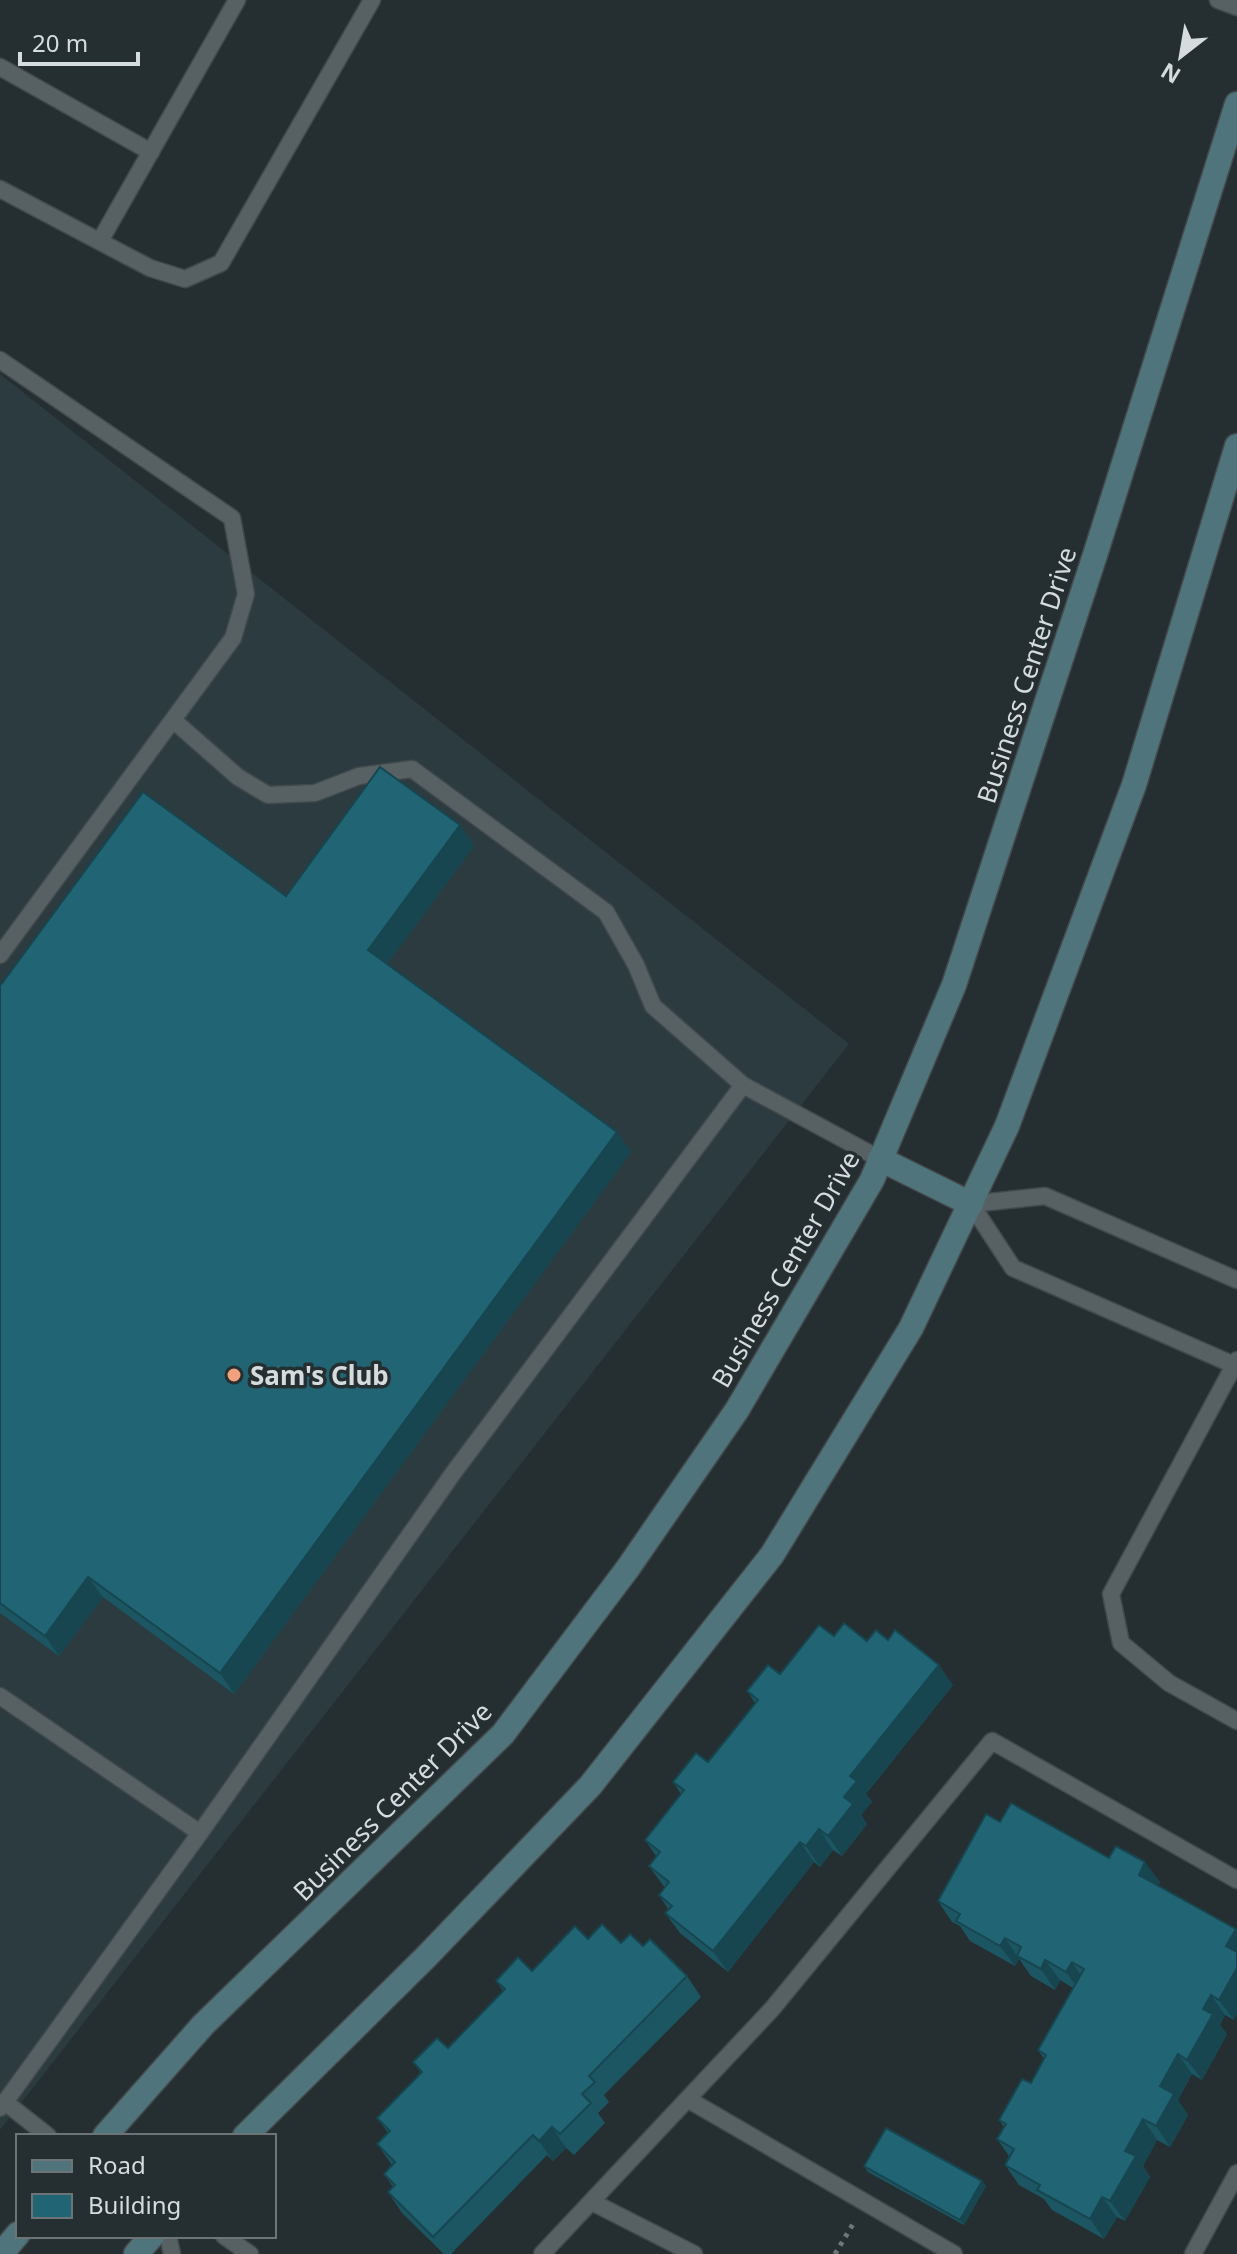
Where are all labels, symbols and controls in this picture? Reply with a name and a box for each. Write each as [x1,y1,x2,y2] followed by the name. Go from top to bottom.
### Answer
[20,16,138,66] scale bar
[1141,16,1221,96] north arrow
[32,26,88,59] text: 20 m
[1155,57,1186,91] text: N
[968,542,1084,808] street label: Business Center Drive
[703,1144,867,1394] street label: Business Center Drive
[250,1357,389,1393] place label: Sam's Club
[225,1366,243,1384] marker: Sam's Club
[285,1694,499,1908] street label: Business Center Drive
[16,2134,276,2238] legend
[88,2148,146,2181] text: Road
[88,2188,181,2221] text: Building

